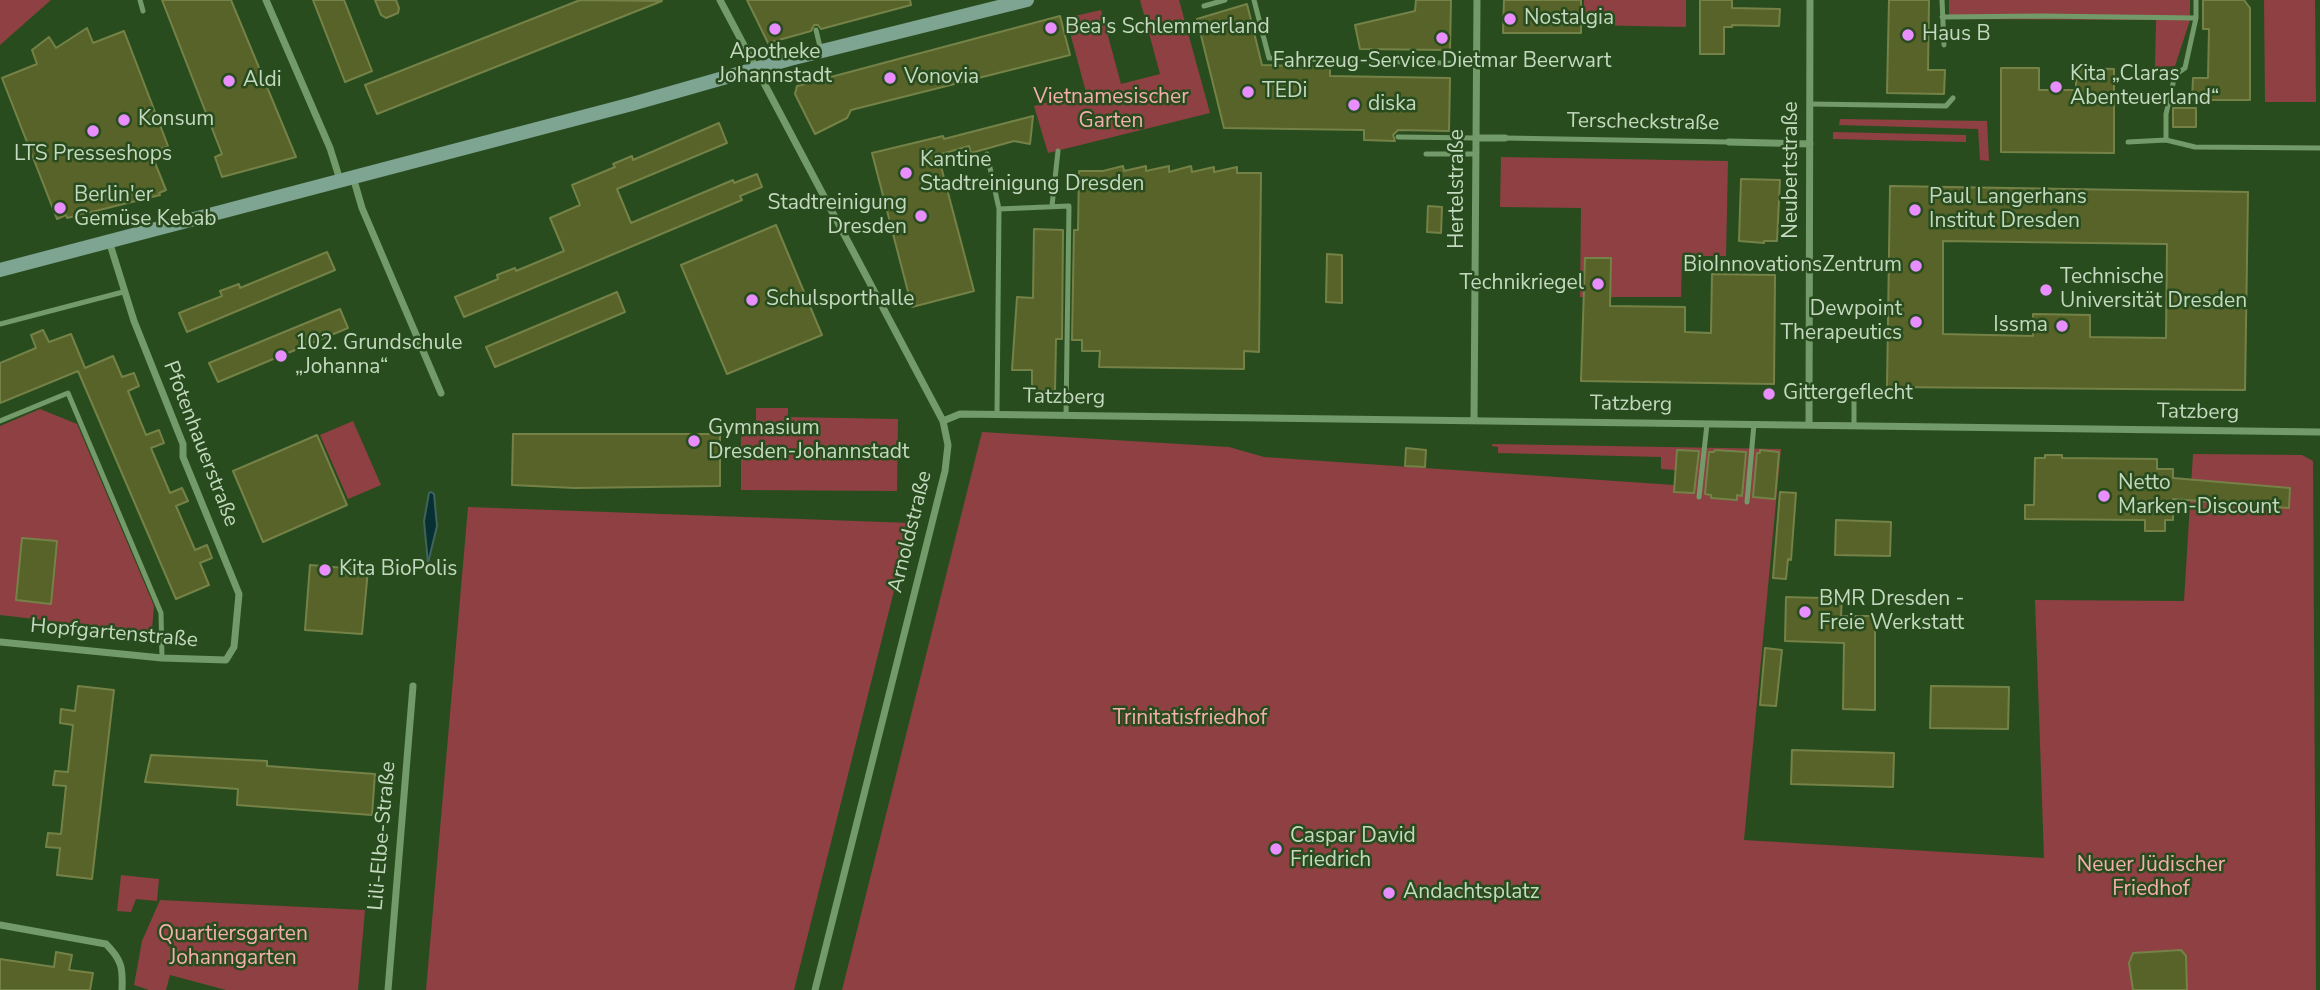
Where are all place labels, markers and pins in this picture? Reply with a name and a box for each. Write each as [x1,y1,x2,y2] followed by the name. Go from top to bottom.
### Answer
[1524,6,1614,32] place label: Nostalgia
[1502,11,1518,27] marker: Nostalgia
[1065,15,1270,41] place label: Bea's Schlemmerland
[1043,20,1059,36] marker: Bea's Schlemmerland
[767,21,783,37] marker: Apotheke Johannstadt
[1922,22,1991,48] place label: Haus B
[1900,27,1916,43] marker: Haus B
[1434,30,1450,46] marker: Fahrzeug-Service Dietmar Beerwart
[718,40,832,90] place label: Apotheke Johannstadt
[1273,49,1611,75] place label: Fahrzeug-Service Dietmar Beerwart
[2070,62,2219,112] place label: Kita „Claras Abenteuerland“
[904,65,979,91] place label: Vonovia
[243,68,282,94] place label: Aldi
[882,70,898,86] marker: Vonovia
[221,73,237,89] marker: Aldi
[1262,79,1307,105] place label: TEDi
[2048,79,2064,95] marker: Kita „Claras Abenteuerland“
[1240,84,1256,100] marker: TEDi
[1368,92,1417,118] place label: diska
[1346,97,1362,113] marker: diska
[138,107,214,133] place label: Konsum
[116,112,132,128] marker: Konsum
[85,123,101,139] marker: LTS Presseshops
[14,142,172,168] place label: LTS Presseshops
[920,148,1144,198] place label: Kantine Stadtreinigung Dresden
[898,165,914,181] marker: Kantine Stadtreinigung Dresden
[74,183,217,233] place label: Berlin'er Gemüse Kebab
[1929,185,2087,235] place label: Paul Langerhans Institut Dresden
[768,191,907,241] place label: Stadtreinigung Dresden
[52,200,68,216] marker: Berlin'er Gemüse Kebab
[1907,202,1923,218] marker: Paul Langerhans Institut Dresden
[913,208,929,224] marker: Stadtreinigung Dresden
[1683,253,1902,279] place label: BioInnovationsZentrum
[1908,258,1924,274] marker: BioInnovationsZentrum
[2060,265,2247,315] place label: Technische Universität Dresden
[1460,271,1584,297] place label: Technikriegel
[1590,276,1606,292] marker: Technikriegel
[2038,282,2054,298] marker: Technische Universität Dresden
[766,287,914,313] place label: Schulsporthalle
[744,292,760,308] marker: Schulsporthalle
[1780,297,1902,347] place label: Dewpoint Therapeutics
[1993,313,2048,339] place label: Issma
[1908,314,1924,330] marker: Dewpoint Therapeutics
[2054,318,2070,334] marker: Issma
[295,331,463,381] place label: 102. Grundschule „Johanna“
[273,348,289,364] marker: 102. Grundschule „Johanna“
[1783,381,1913,407] place label: Gittergeflecht
[1761,386,1777,402] marker: Gittergeflecht
[708,416,909,466] place label: Gymnasium Dresden-Johannstadt
[686,433,702,449] marker: Gymnasium Dresden-Johannstadt
[2118,471,2280,521] place label: Netto Marken-Discount
[2096,488,2112,504] marker: Netto Marken-Discount
[339,557,457,583] place label: Kita BioPolis
[317,562,333,578] marker: Kita BioPolis
[1819,587,1964,637] place label: BMR Dresden - Freie Werkstatt
[1797,604,1813,620] marker: BMR Dresden - Freie Werkstatt
[1290,824,1416,874] place label: Caspar David Friedrich
[1268,841,1284,857] marker: Caspar David Friedrich
[1403,880,1539,906] place label: Andachtsplatz
[1381,885,1397,901] marker: Andachtsplatz

